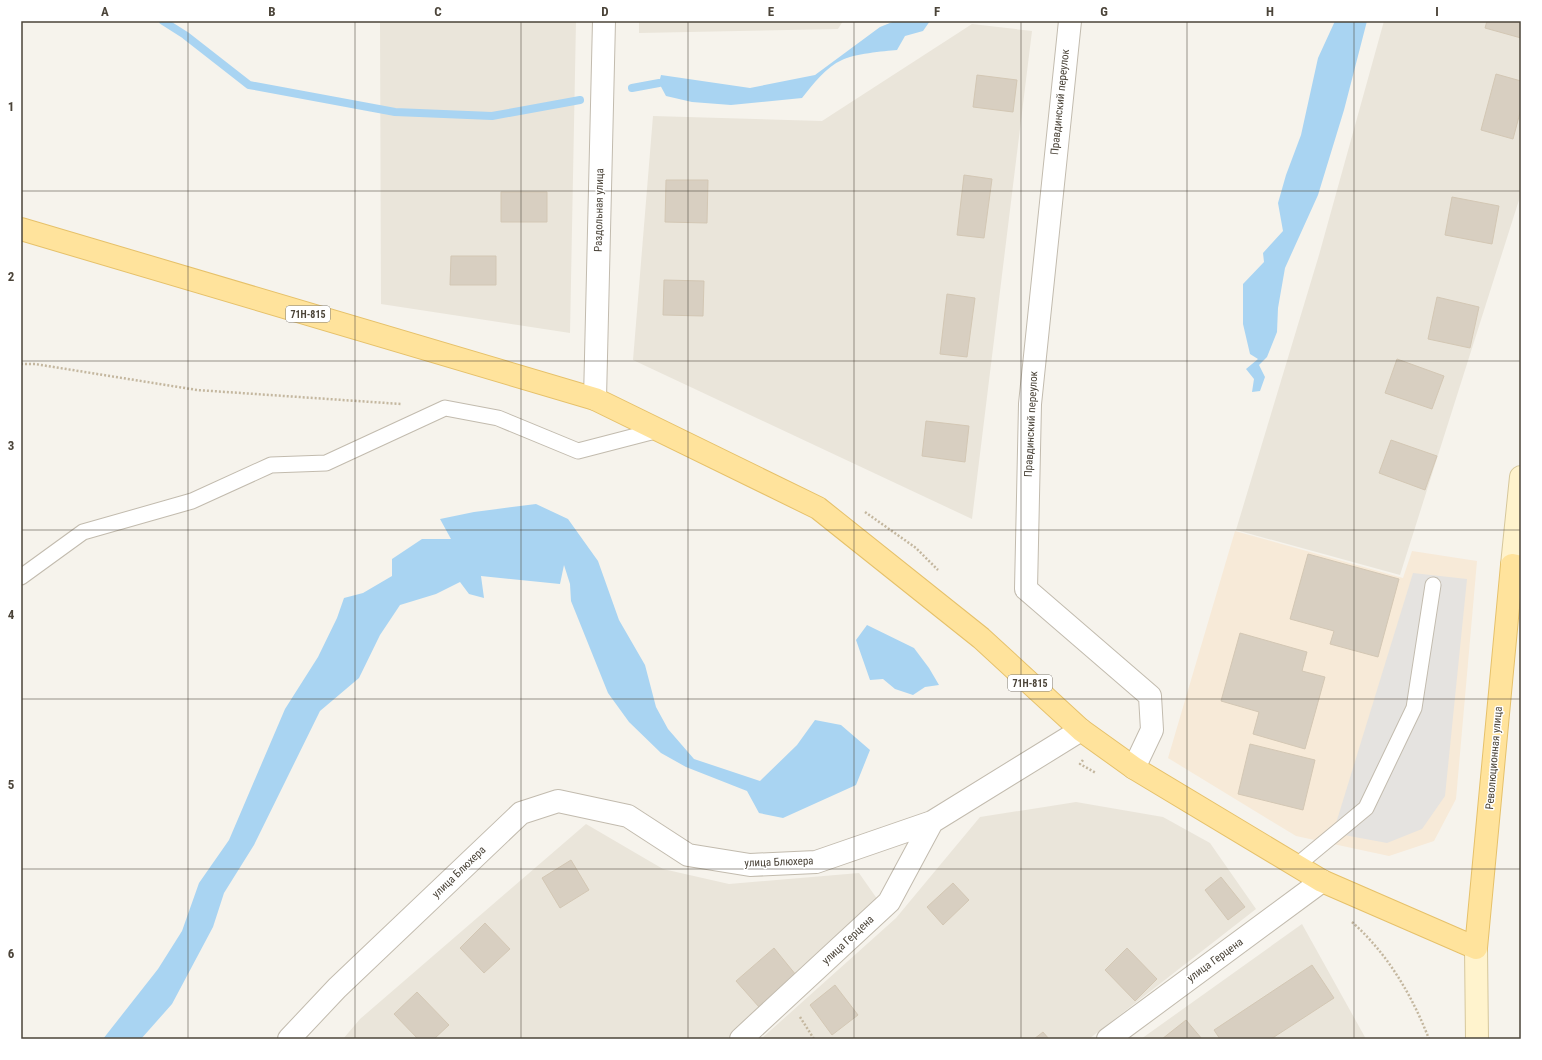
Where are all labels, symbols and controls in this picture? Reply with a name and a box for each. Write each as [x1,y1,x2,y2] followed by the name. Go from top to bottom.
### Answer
[101,4,109,19] text: A
[268,4,276,19] text: B
[434,4,442,19] text: C
[601,4,609,19] text: D
[768,4,775,19] text: E
[934,4,940,19] text: F
[1100,4,1108,19] text: G
[1266,4,1274,19] text: H
[1435,4,1439,19] text: I
[1048,48,1072,156] street label: Правдинский переулок
[8,99,14,114] text: 1
[592,168,606,252] street label: Раздольная улица
[8,269,15,284] text: 2
[286,306,330,322] road number: 71Н-815
[1022,370,1040,477] street label: Правдинский переулок
[8,438,14,453] text: 3
[8,607,15,622] text: 4
[1008,675,1052,691] road number: 71Н-815
[1483,706,1505,810] street label: Революционная улица
[8,777,15,792] text: 5
[430,843,488,901] street label: улица Блюхера
[744,854,814,870] street label: улица Блюхера
[819,913,877,967] street label: улица Герцена
[1185,935,1245,985] street label: улица Герцена
[8,946,15,961] text: 6

